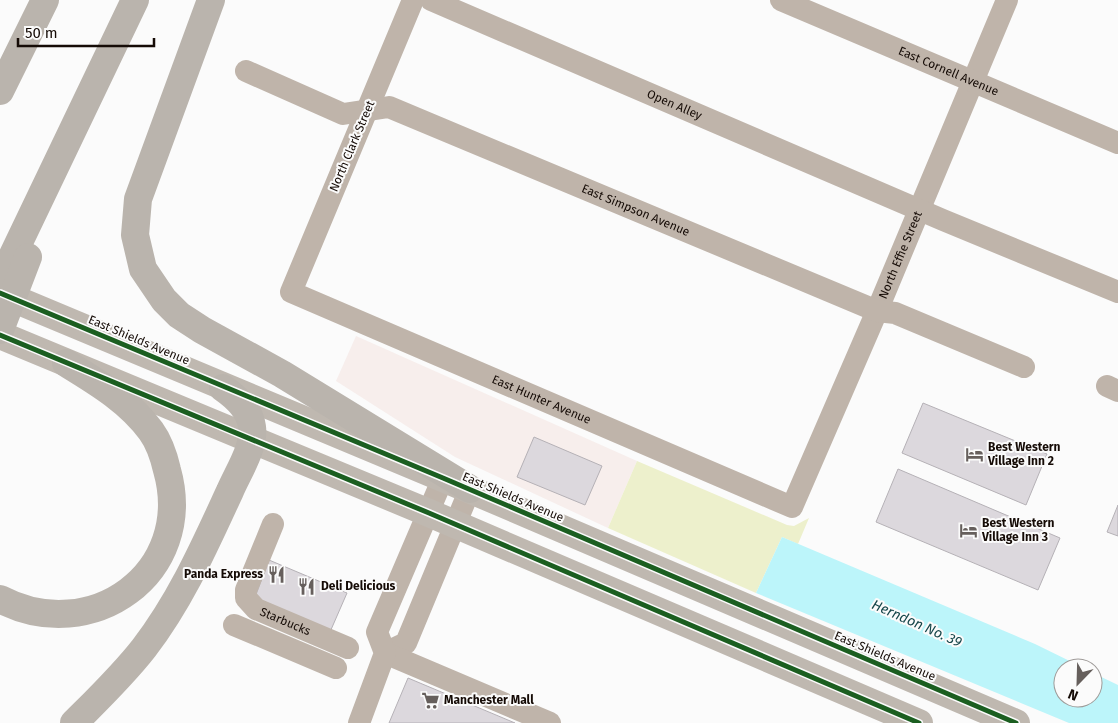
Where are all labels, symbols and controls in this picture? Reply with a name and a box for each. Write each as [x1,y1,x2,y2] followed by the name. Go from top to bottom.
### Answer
[18,15,154,47] scale bar
[25,24,58,42] text: 50 m
[896,44,1001,99] street label: East Cornell Avenue
[645,87,704,123] street label: Open Alley
[327,98,378,194] street label: North Clark Street
[579,181,692,239] street label: East Simpson Avenue
[876,208,925,301] street label: North Effie Street
[86,312,192,368] street label: East Shields Avenue
[490,372,593,427] street label: East Hunter Avenue
[987,440,1061,468] place label: Best Western Village Inn 2
[964,444,984,464] hotel icon: Best Western Village Inn 2
[460,469,566,525] street label: East Shields Avenue
[981,516,1055,544] place label: Best Western Village Inn 3
[958,520,978,540] hotel icon: Best Western Village Inn 3
[267,564,287,584] restaurant icon: Panda Express
[184,567,263,581] place label: Panda Express
[297,576,317,596] restaurant icon: Deli Delicious
[321,579,396,593] place label: Deli Delicious
[869,596,964,651] water label: Herndon No. 39
[258,605,313,638] street label: Starbucks
[832,628,938,684] street label: East Shields Avenue
[1053,658,1103,708] north arrow
[1066,685,1081,704] text: N
[420,690,440,710] supermarket icon: Manchester Mall
[444,693,534,707] place label: Manchester Mall

